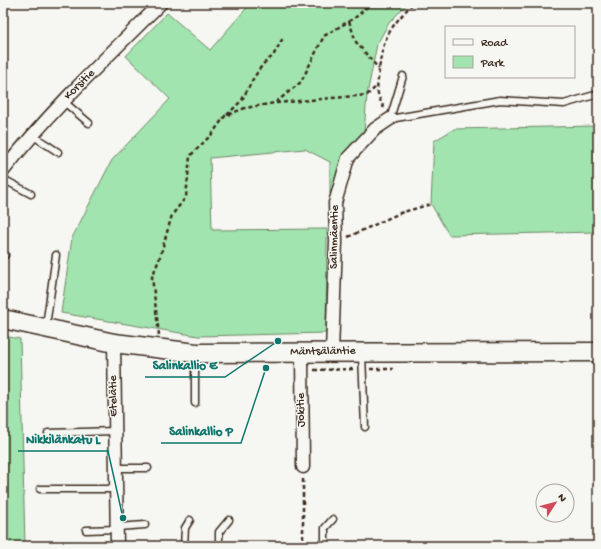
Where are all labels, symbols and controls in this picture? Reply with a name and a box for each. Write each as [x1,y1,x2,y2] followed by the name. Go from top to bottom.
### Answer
[445,26,575,78] legend
[481,37,508,51] text: Road
[480,57,506,71] text: Park
[62,66,99,103] street label: Korsitie
[327,204,343,269] street label: Salinmäentie
[290,344,357,360] street label: Mäntsäläntie
[145,352,225,377] callout: Salinkallio E
[153,359,218,374] text: Salinkallio E
[107,374,121,417] street label: Etelätie
[295,392,309,427] street label: Jokitie
[161,418,241,443] callout: Salinkallio P
[169,425,234,440] text: Salinkallio P
[18,426,108,451] callout: Nikkilänkatu L
[26,433,101,448] text: Nikkilänkatu L
[535,483,575,523] north arrow
[555,492,568,505] text: N

